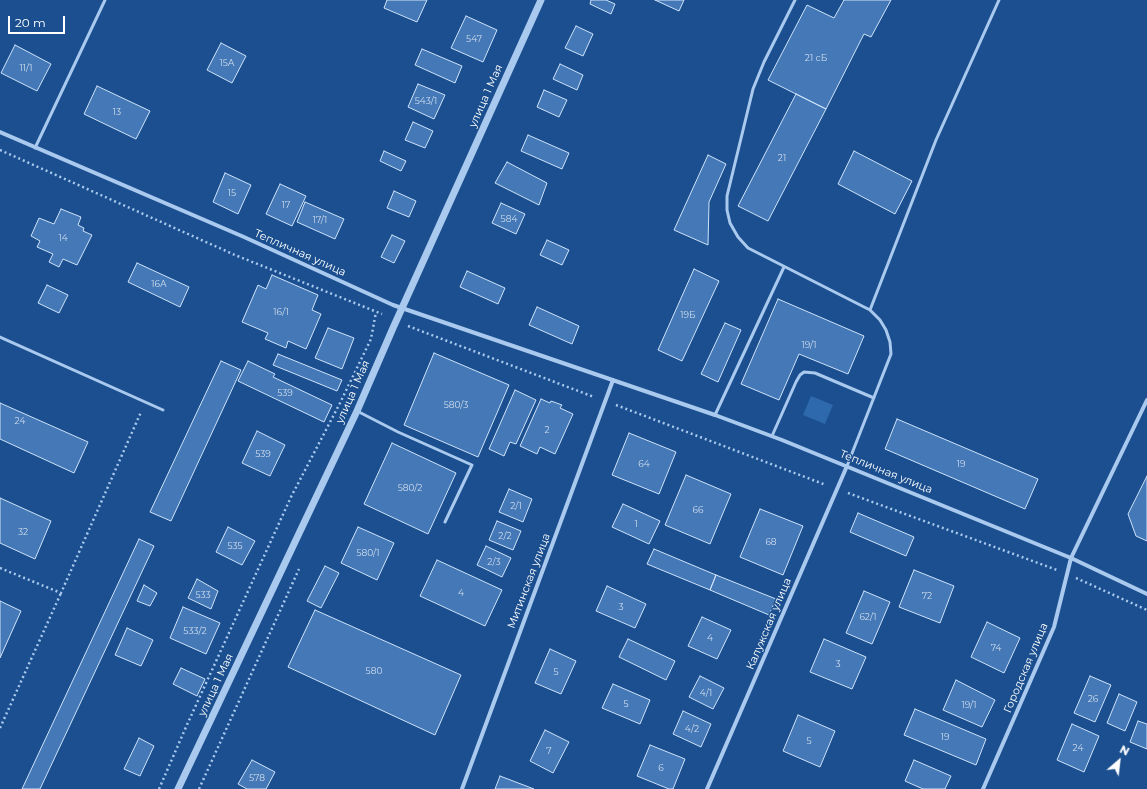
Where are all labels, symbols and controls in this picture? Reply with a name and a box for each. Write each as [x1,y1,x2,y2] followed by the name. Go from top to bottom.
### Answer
[10,8,67,34] scale bar
[15,15,46,30] text: 20 m
[466,34,482,44] house number: 547
[805,53,827,63] house number: 21 сБ
[219,58,235,68] house number: 15А
[466,62,506,130] street label: улица 1 Мая
[19,63,33,73] house number: 11/1
[415,96,437,106] house number: 543/1
[113,107,121,117] house number: 13
[778,153,786,163] house number: 21
[228,188,236,198] house number: 15
[282,200,290,210] house number: 17
[501,214,517,224] house number: 584
[313,215,327,225] house number: 17/1
[252,227,348,279] street label: Тепличная улица
[58,233,68,243] house number: 14
[151,279,167,289] house number: 16А
[273,307,289,317] house number: 16/1
[680,310,696,320] house number: 19Б
[801,340,817,350] house number: 19/1
[333,358,373,426] street label: улица 1 Мая
[277,388,293,398] house number: 539
[444,400,468,410] house number: 580/3
[15,416,25,426] house number: 24
[544,425,550,435] house number: 2
[838,447,934,497] street label: Тепличная улица
[255,449,271,459] house number: 539
[638,459,650,469] house number: 64
[957,459,965,469] house number: 19
[398,483,422,493] house number: 580/2
[510,501,522,511] house number: 2/1
[693,505,703,515] house number: 66
[634,519,638,529] house number: 1
[18,527,28,537] house number: 32
[498,531,512,541] house number: 2/2
[505,531,553,631] street label: Митинская улица
[765,537,777,547] house number: 68
[227,541,243,551] house number: 535
[356,548,380,558] house number: 580/1
[487,557,501,567] house number: 2/3
[744,576,794,672] street label: Калужская улица
[458,588,464,598] house number: 4
[195,590,211,600] house number: 533
[922,591,932,601] house number: 72
[618,602,624,612] house number: 3
[859,612,877,622] house number: 62/1
[1001,621,1051,715] street label: Городская улица
[183,626,207,636] house number: 533/2
[707,633,713,643] house number: 4
[991,643,1001,653] house number: 74
[196,652,236,718] street label: улица 1 Мая
[835,659,841,669] house number: 3
[366,666,382,676] house number: 580
[553,667,559,677] house number: 5
[700,688,712,698] house number: 4/1
[1088,694,1098,704] house number: 26
[623,699,629,709] house number: 5
[961,700,977,710] house number: 19/1
[685,724,699,734] house number: 4/2
[941,732,949,742] house number: 19
[806,736,812,746] house number: 5
[1099,741,1139,781] north arrow
[1117,742,1132,759] text: N
[1073,743,1083,753] house number: 24
[546,746,552,756] house number: 7
[658,763,664,773] house number: 6
[249,773,265,783] house number: 578

